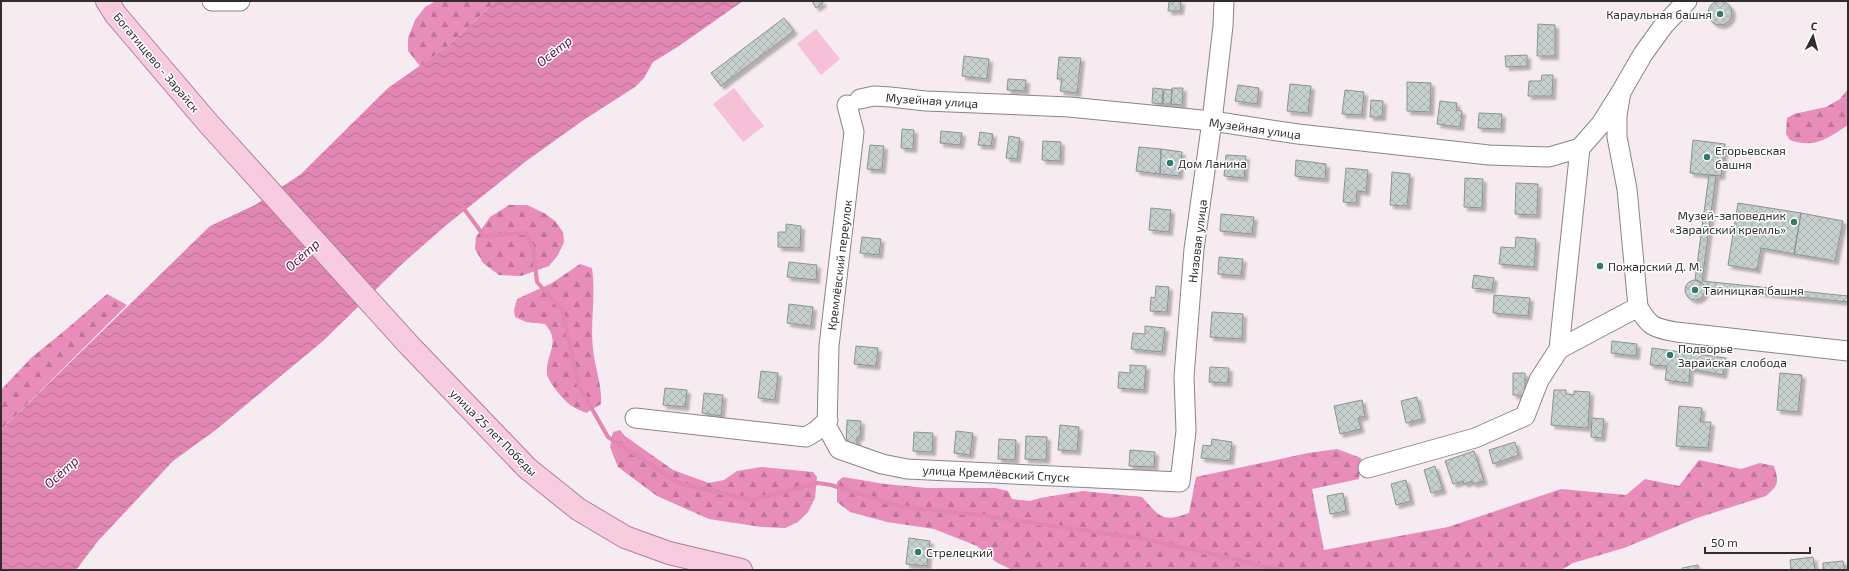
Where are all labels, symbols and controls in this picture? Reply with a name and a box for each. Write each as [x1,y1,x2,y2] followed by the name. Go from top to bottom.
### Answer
[1606,7,1712,22] place label: Караульная башня
[111,9,203,115] street label: Богатищево - Зарайск
[1715,9,1725,19] marker: Караульная башня
[1793,16,1833,56] north arrow
[1810,19,1819,32] text: С
[533,32,575,70] water label: Осётр
[885,90,979,111] street label: Музейная улица
[1208,115,1302,142] street label: Музейная улица
[1715,143,1786,171] place label: Егорьевская башня
[1702,152,1712,162] marker: Егорьевская башня
[1178,156,1247,170] place label: Дом Ланина
[1165,158,1175,168] marker: Дом Ланина
[824,198,855,331] street label: Кремлёвский переулок
[1185,199,1210,284] street label: Низовая улица
[1670,208,1787,236] place label: Музей-заповедник «Зарайский кремль»
[1789,217,1799,227] marker: Музей-заповедник «Зарайский кремль»
[281,235,323,275] water label: Осётр
[1608,259,1702,273] place label: Пожарский Д. М.
[1595,261,1605,271] marker: Пожарский Д. М.
[1703,283,1804,297] place label: Тайницкая башня
[1690,285,1700,295] marker: Тайницкая башня
[1678,341,1787,369] place label: Подворье Зарайская слобода
[1665,350,1675,360] marker: Подворье Зарайская слобода
[447,386,540,479] street label: улица 25 лет Победы
[40,452,82,492] water label: Осётр
[922,462,1070,485] street label: улица Кремлёвский Спуск
[1705,529,1810,555] scale bar
[1711,535,1738,549] text: 50 m
[926,545,993,559] place label: Стрелецкий
[913,547,923,557] marker: Стрелецкий

